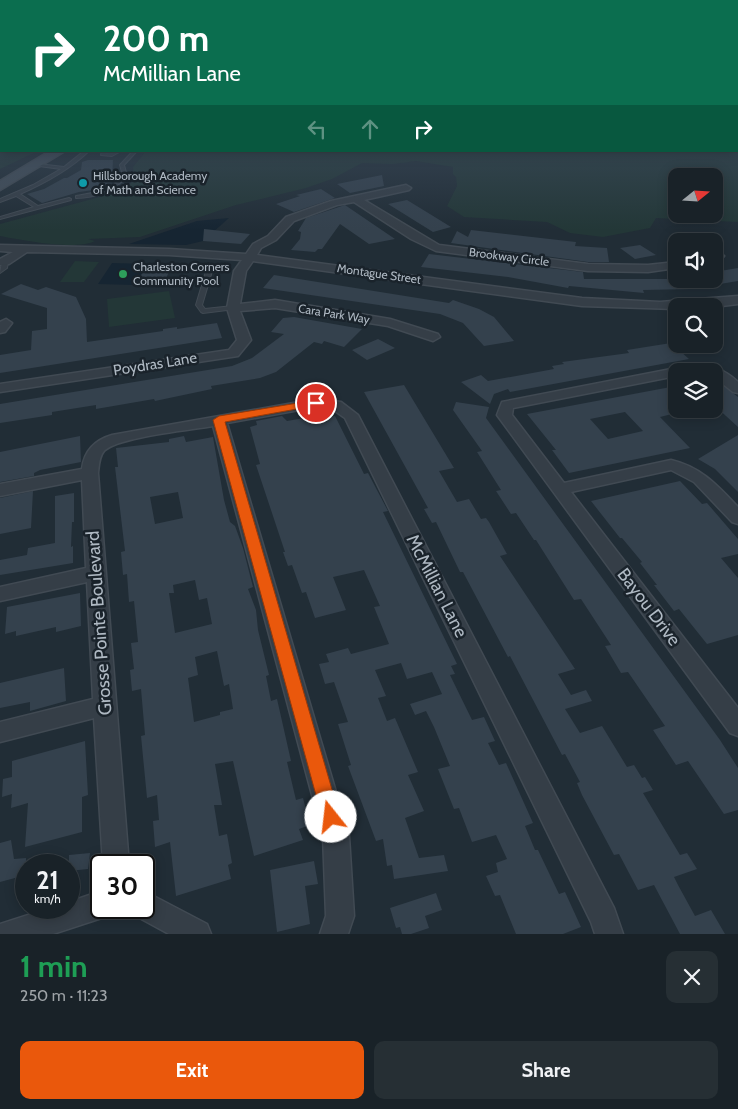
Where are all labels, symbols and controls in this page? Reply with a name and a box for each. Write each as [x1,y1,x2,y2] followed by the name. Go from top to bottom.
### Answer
[103,17,209,60] text: 200 m
[20,20,85,85] icon: right
[103,60,241,87] text: McMillian Lane
[303,115,331,143] icon: left
[356,115,384,143] icon: ahead
[409,115,437,143] icon: right
[93,168,207,197] place label: Hillsborough Academy of Math and Science
[668,168,722,222] north arrow
[668,168,723,418] map controls
[77,177,89,189] marker: Hillsborough Academy of Math and Science
[668,233,723,288] button: sound
[468,244,550,269] street label: Brookway Circle
[133,259,230,288] place label: Charleston Corners Community Pool
[336,260,422,287] street label: Montague Street
[117,268,129,280] marker: Charleston Corners Community Pool
[668,298,723,353] button: search
[297,300,371,327] street label: Cara Park Way
[112,348,198,379] street label: Poydras Lane
[668,363,723,418] button: layers
[295,382,337,424] pin
[302,389,330,417] icon: arrive
[82,530,116,716] street label: Grosse Pointe Boulevard
[402,531,472,641] street label: McMillian Lane
[613,564,685,650] street label: Bayou Drive
[304,790,356,842] position arrow
[90,854,155,919] speed limit sign: 30
[36,865,59,895] text: 21
[34,891,61,906] text: km/h
[20,948,88,985] text: 1 min
[666,951,718,1003] button: close
[20,986,108,1005] text: 250 m · 11:23
[20,1041,364,1099] button: Exit
[374,1041,718,1099] button: Share

